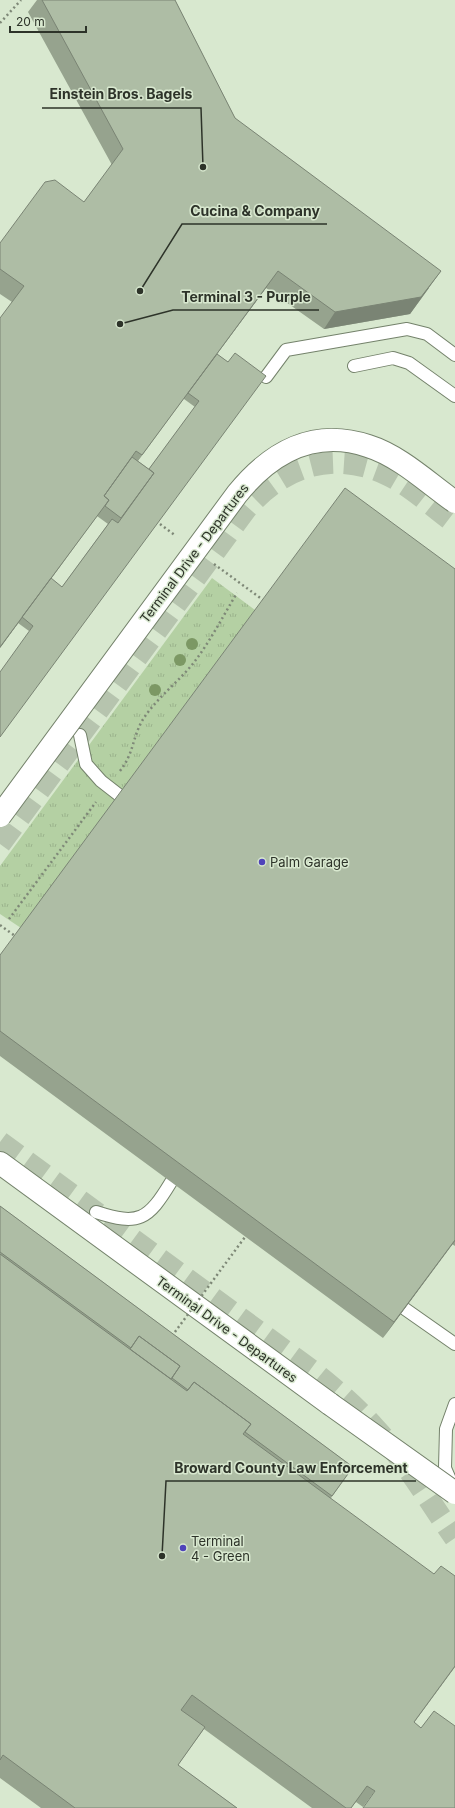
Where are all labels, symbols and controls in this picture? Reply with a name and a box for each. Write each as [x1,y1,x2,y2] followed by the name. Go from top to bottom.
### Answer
[10,8,86,34] scale bar
[16,14,45,29] text: 20 m
[42,82,201,108] callout: Einstein Bros. Bagels
[50,85,193,102] text: Einstein Bros. Bagels
[182,198,327,224] callout: Cucina & Company
[190,202,320,219] text: Cucina & Company
[173,284,319,310] callout: Terminal 3 - Purple
[181,288,311,305] text: Terminal 3 - Purple
[136,480,252,626] street label: Terminal Drive - Departures
[270,854,349,870] place label: Palm Garage
[257,857,267,867] marker: Palm Garage
[153,1272,301,1386] street label: Terminal Drive - Departures
[166,1455,416,1481] callout: Broward County Law Enforcement
[174,1459,408,1476] text: Broward County Law Enforcement
[191,1533,250,1564] place label: Terminal 4 - Green
[178,1543,188,1553] marker: Terminal 4 - Green

